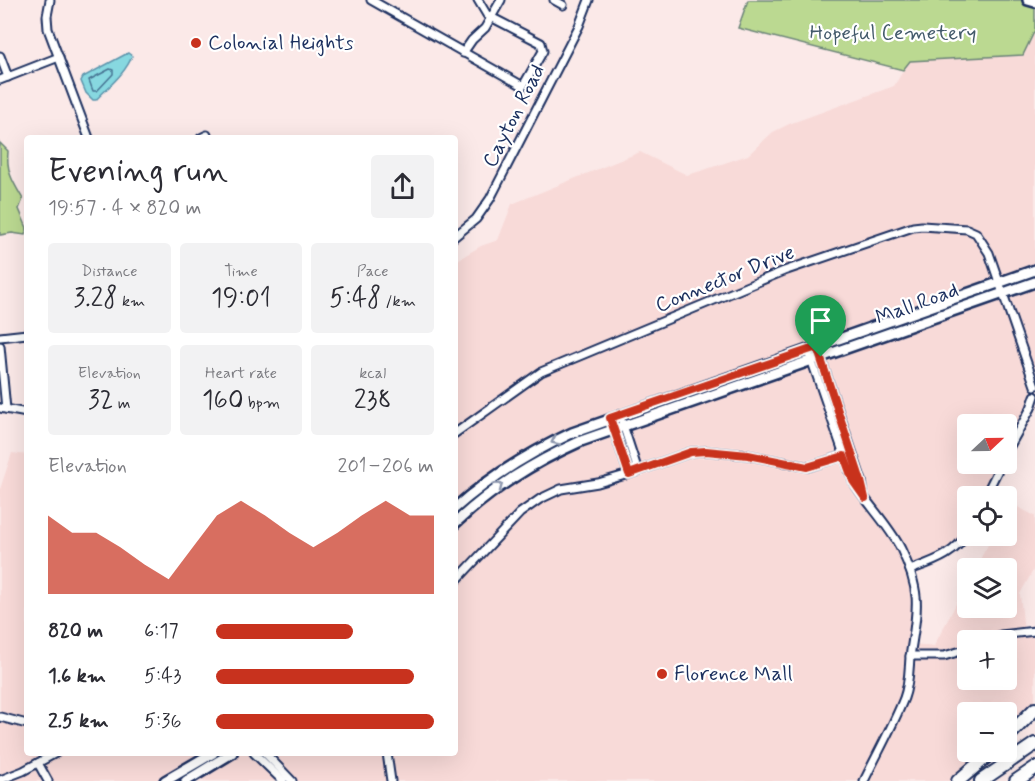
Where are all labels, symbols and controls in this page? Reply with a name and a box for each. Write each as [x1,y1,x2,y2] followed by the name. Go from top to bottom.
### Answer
[810,19,976,47] park label: Hopeful Cemetery
[208,29,354,57] place label: Colonial Heights
[189,36,203,50] marker: Colonial Heights
[476,60,552,172] street label: Cayton Road
[48,150,228,194] text: Evening run
[371,155,434,218] button: share
[48,195,202,222] text: 19:57 · 4 × 820 m
[651,238,799,320] street label: Connector Drive
[81,261,137,282] text: Distance
[224,261,258,282] text: Time
[357,261,389,282] text: Pace
[872,276,962,332] street label: Mall Road
[73,282,118,316] text: 3.28
[211,282,271,316] text: 19:01
[329,282,381,316] text: 5:48
[118,291,145,312] text: km
[381,291,416,312] text: /km
[795,295,846,357] pin
[804,304,837,337] icon: arrive
[78,363,141,384] text: Elevation
[205,363,277,384] text: Heart rate
[359,363,386,384] text: kcal
[88,384,114,418] text: 32
[202,384,244,418] text: 160
[354,384,392,418] text: 238
[114,393,131,414] text: m
[244,393,280,414] text: bpm
[957,414,1017,474] north arrow
[957,414,1017,762] map controls
[551,433,562,445] one-way arrow
[48,453,127,480] text: Elevation
[338,453,434,480] text: 201–206 m
[492,483,503,494] one-way arrow
[957,486,1017,546] button: locate
[957,558,1017,618] button: layers
[48,618,103,645] text: 820 m
[144,618,179,645] text: 6:17
[957,630,1017,690] button: +
[674,660,793,688] place label: Florence Mall
[48,663,106,690] text: 1.6 km
[144,663,181,690] text: 5:43
[655,667,669,681] marker: Florence Mall
[957,702,1017,762] button: −
[48,708,109,735] text: 2.5 km
[144,708,181,735] text: 5:36

